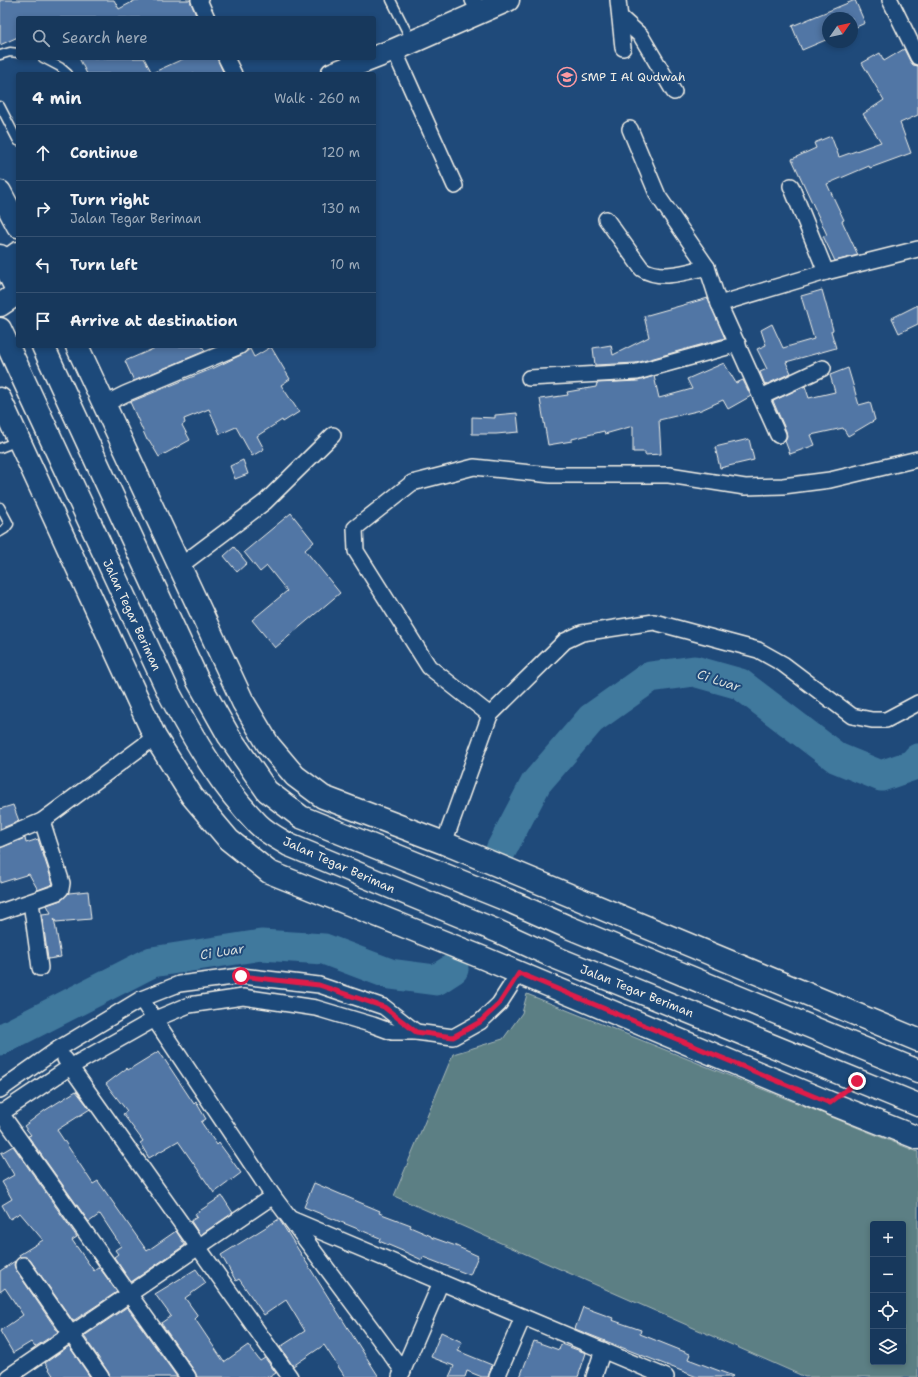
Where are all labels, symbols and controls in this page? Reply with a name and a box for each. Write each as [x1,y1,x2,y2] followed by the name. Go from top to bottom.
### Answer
[822,12,858,48] north arrow
[16,16,376,60] search box
[30,27,52,49] icon: search
[62,28,148,48] text: Search here
[556,66,578,88] school or university icon: SMP I Al Qudwah
[581,69,686,85] place label: SMP I Al Qudwah
[32,87,82,109] text: 4 min
[274,90,360,107] text: Walk · 260 m
[32,142,54,164] icon: ahead
[70,143,138,163] text: Continue
[322,144,360,161] text: 120 m
[70,190,150,210] text: Turn right
[32,198,54,220] icon: right
[322,200,360,217] text: 130 m
[70,210,201,227] text: Jalan Tegar Beriman
[32,254,54,276] icon: left
[70,255,138,275] text: Turn left
[330,256,360,273] text: 10 m
[32,310,54,332] icon: arrive
[70,311,238,331] text: Arrive at destination
[99,557,165,673] street label: Jalan Tegar Beriman
[695,665,743,696] water label: Ci Luar
[280,833,398,897] street label: Jalan Tegar Beriman
[199,939,246,963] water label: Ci Luar
[578,961,696,1021] street label: Jalan Tegar Beriman
[232,967,250,985] route start
[848,1072,866,1090] route end
[870,1221,906,1365] map controls
[870,1221,906,1257] button: +
[870,1257,906,1293] button: −
[870,1293,906,1329] button: locate
[870,1329,906,1365] button: layers

